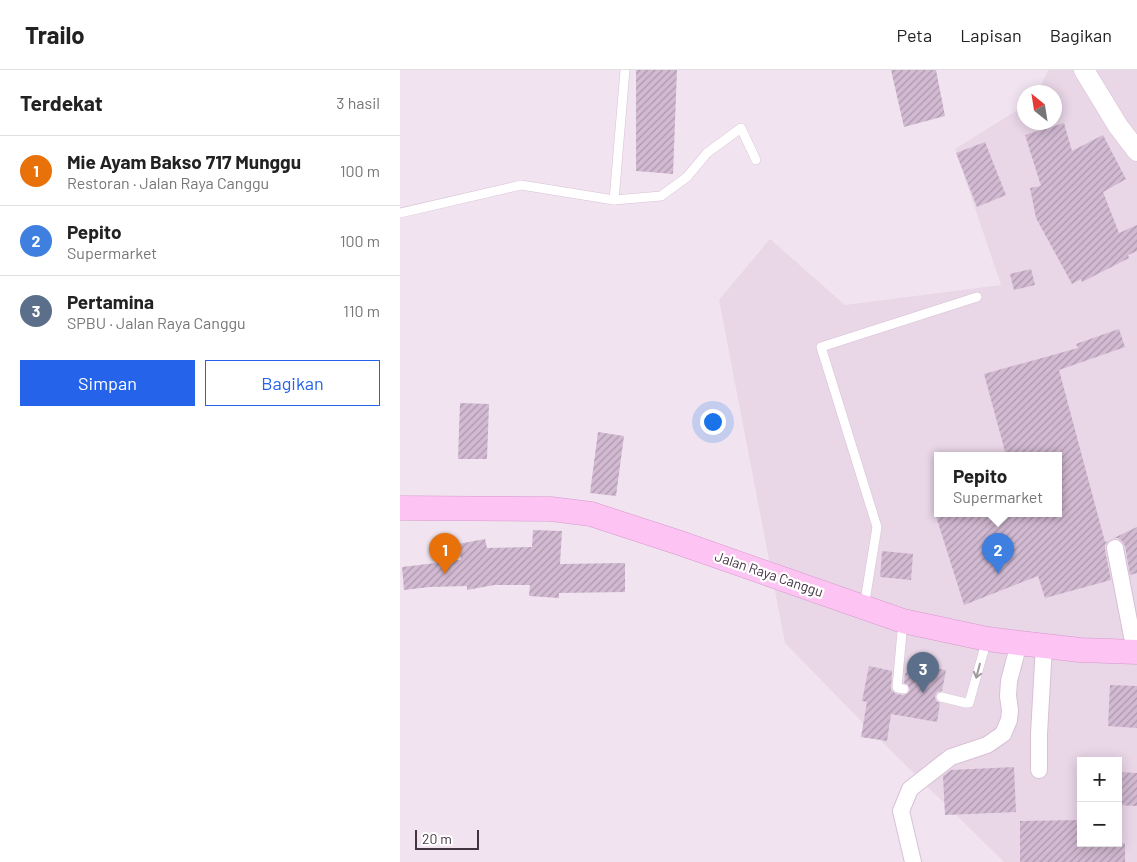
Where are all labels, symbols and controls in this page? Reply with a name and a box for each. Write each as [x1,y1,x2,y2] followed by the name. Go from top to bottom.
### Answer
[25,20,85,49] text: Trailo
[897,24,932,46] text: Peta
[960,24,1022,46] text: Lapisan
[1050,24,1112,46] text: Bagikan
[1017,85,1062,130] north arrow
[20,90,103,115] text: Terdekat
[336,93,380,112] text: 3 hasil
[67,150,301,173] text: Mie Ayam Bakso 717 Munggu
[33,161,39,180] text: 1
[340,161,380,180] text: 100 m
[67,173,269,192] text: Restoran · Jalan Raya Canggu
[67,220,121,243] text: Pepito
[32,231,40,250] text: 2
[340,231,380,250] text: 100 m
[67,243,157,262] text: Supermarket
[67,290,154,313] text: Pertamina
[32,301,40,320] text: 3
[343,301,380,320] text: 110 m
[67,313,246,332] text: SPBU · Jalan Raya Canggu
[20,360,195,406] button: Simpan
[205,360,380,406] button: Bagikan
[700,409,726,435] your location
[934,452,1062,517] popup
[953,464,1007,487] text: Pepito
[953,487,1043,506] text: Supermarket
[429,533,461,574] pin: 1
[982,533,1014,574] pin: 2
[713,547,826,600] street label: Jalan Raya Canggu
[907,652,939,693] pin: 3
[973,662,983,678] one-way arrow
[1077,757,1122,847] map controls
[1077,757,1122,802] button: +
[1077,802,1122,847] button: −
[415,827,479,850] scale bar
[422,830,452,847] text: 20 m

